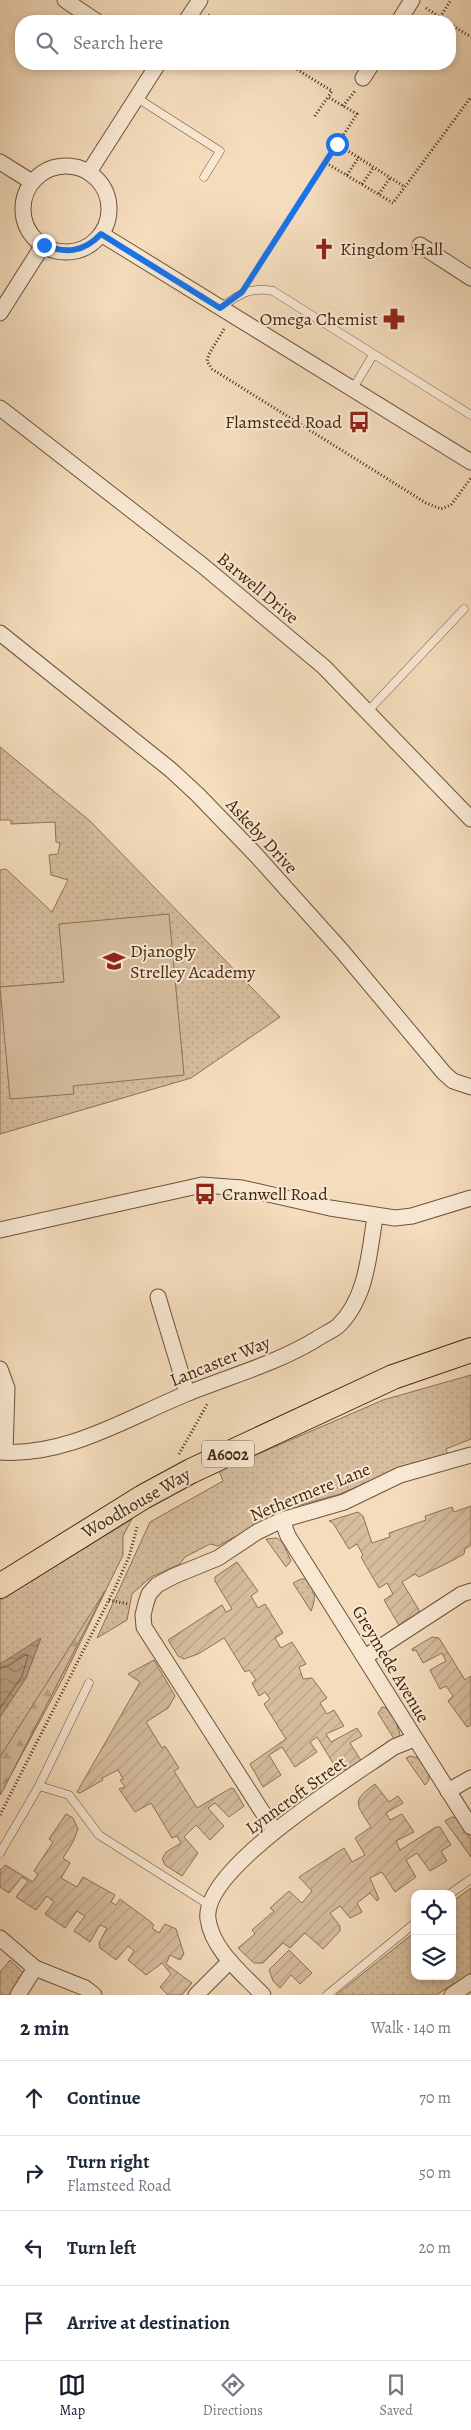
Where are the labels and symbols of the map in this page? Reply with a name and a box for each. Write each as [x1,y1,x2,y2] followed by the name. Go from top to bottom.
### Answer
[326,133,349,156] route start
[33,234,56,257] route end
[311,236,337,262] church icon: Kingdom Hall
[340,237,443,261] place label: Kingdom Hall
[381,306,407,332] pharmacy icon: Omega Chemist
[260,307,378,331] place label: Omega Chemist
[346,409,372,435] bus stop icon: Flamsteed Road
[225,410,342,434] place label: Flamsteed Road
[212,547,304,629] street label: Barwell Drive
[220,792,303,879] street label: Askeby Drive
[130,939,256,984] place label: Djanogly Strelley Academy
[101,948,127,974] school or university icon: Djanogly Strelley Academy
[192,1181,218,1207] bus stop icon: Cranwell Road
[222,1182,328,1206] place label: Cranwell Road
[166,1330,275,1392] street label: Lancaster Way
[202,1440,254,1468] road number: A6002
[246,1457,374,1527] street label: Nethermere Lane
[76,1462,195,1544] street label: Woodhouse Way
[347,1601,435,1727] street label: Greymede Avenue
[241,1750,351,1840] street label: Lynncroft Street

